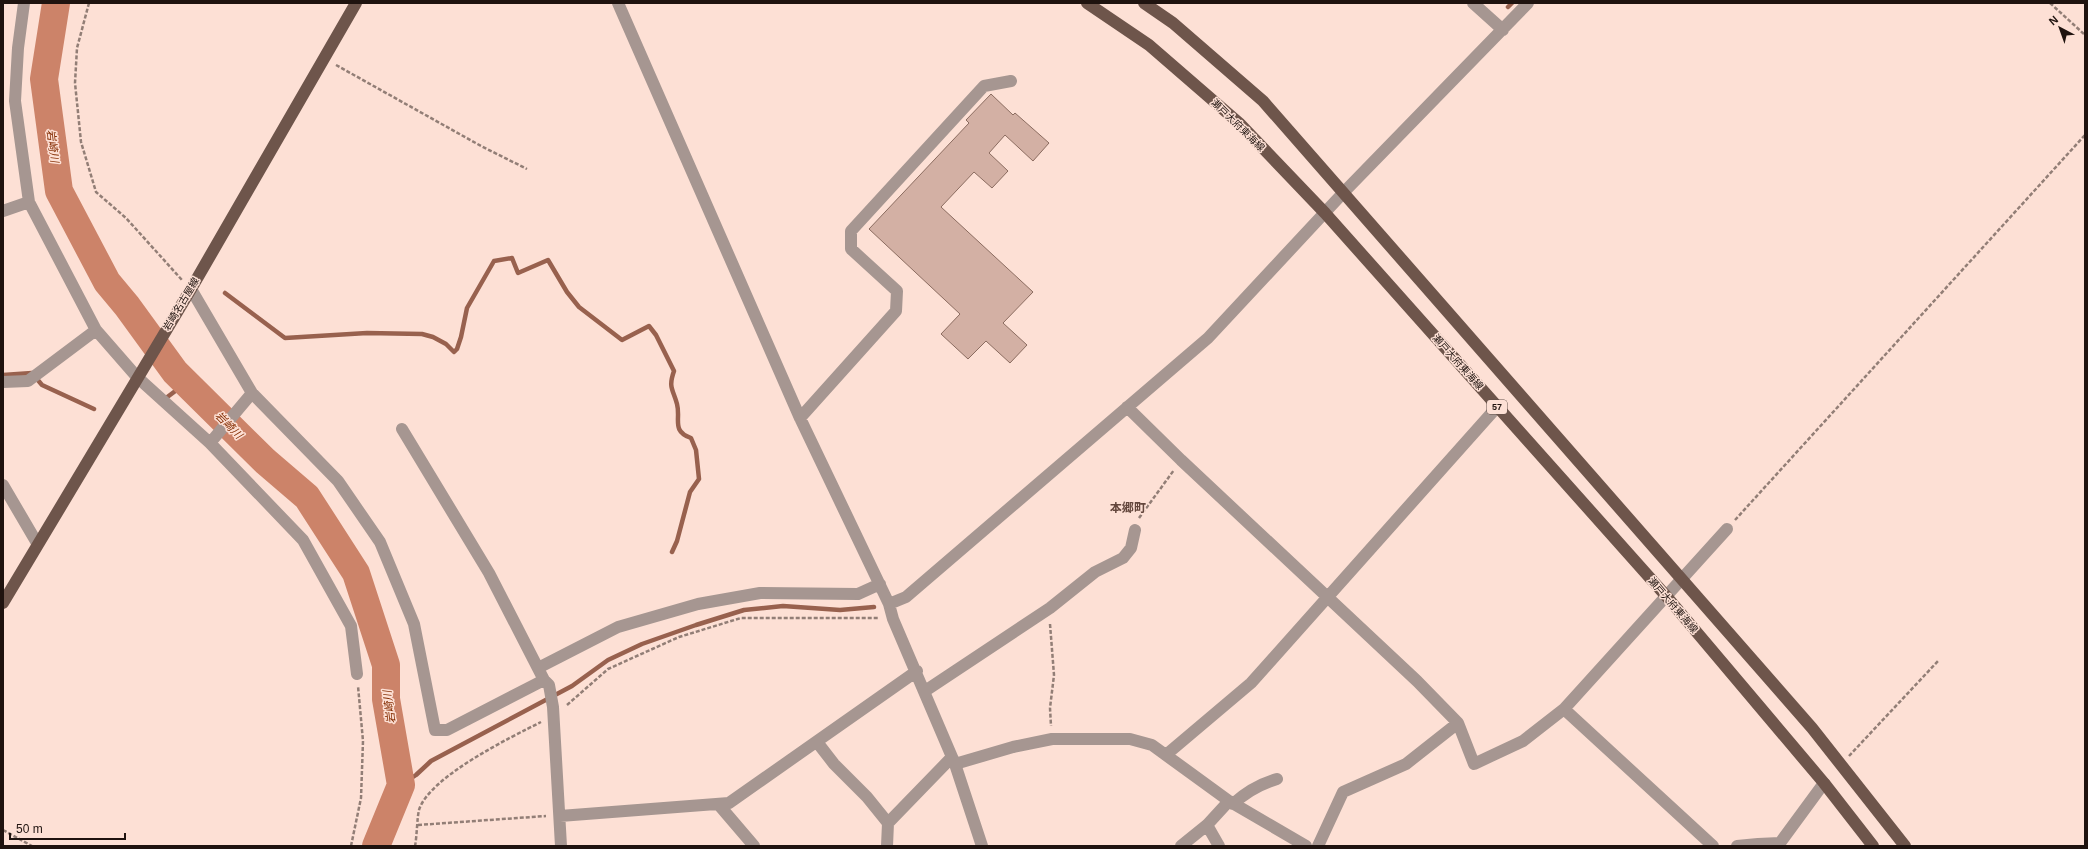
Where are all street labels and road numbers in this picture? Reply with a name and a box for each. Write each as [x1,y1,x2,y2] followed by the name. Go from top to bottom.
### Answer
[1209,97,1267,153] street label: 瀬戸大府東海線
[161,275,201,333] street label: 岩崎名古屋線
[1430,332,1486,392] street label: 瀬戸大府東海線
[1487,400,1507,414] road number: 57
[1646,575,1700,635] street label: 瀬戸大府東海線

